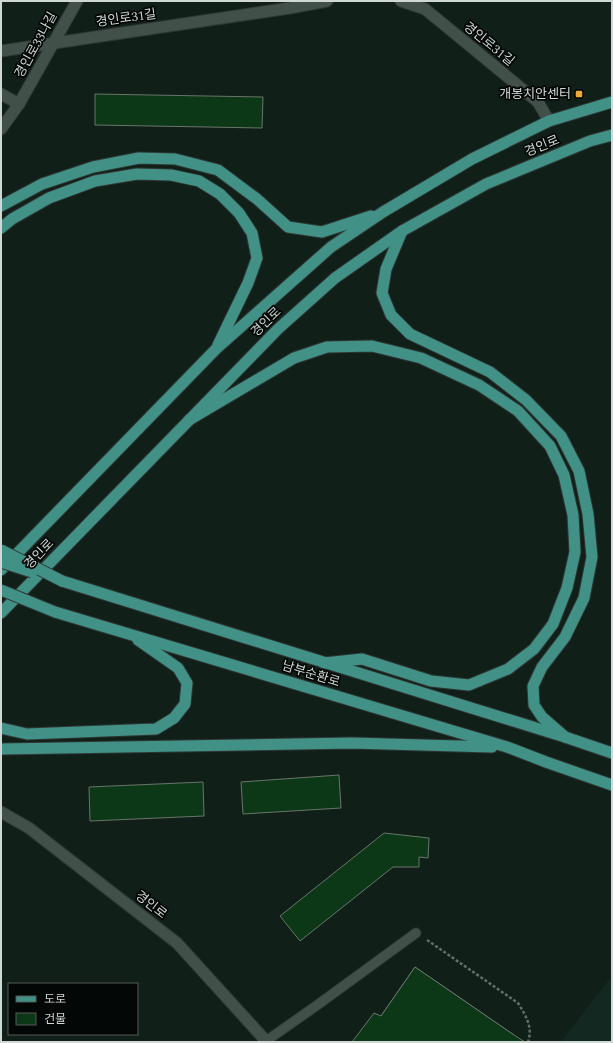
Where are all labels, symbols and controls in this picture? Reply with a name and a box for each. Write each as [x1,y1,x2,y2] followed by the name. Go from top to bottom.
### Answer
[94,4,158,32] street label: 경인로31길
[10,8,62,82] street label: 경인로33나길
[459,17,519,71] street label: 경인로31길
[499,84,571,104] place label: 개봉치안센터
[574,89,584,99] marker: 개봉치안센터
[522,130,562,162] street label: 경인로
[246,302,286,342] street label: 경인로
[19,534,59,574] street label: 경인로
[279,656,343,692] street label: 남부순환로
[131,886,171,924] street label: 경인로
[8,983,138,1035] legend
[44,990,66,1009] text: 도로
[44,1010,66,1029] text: 건물

